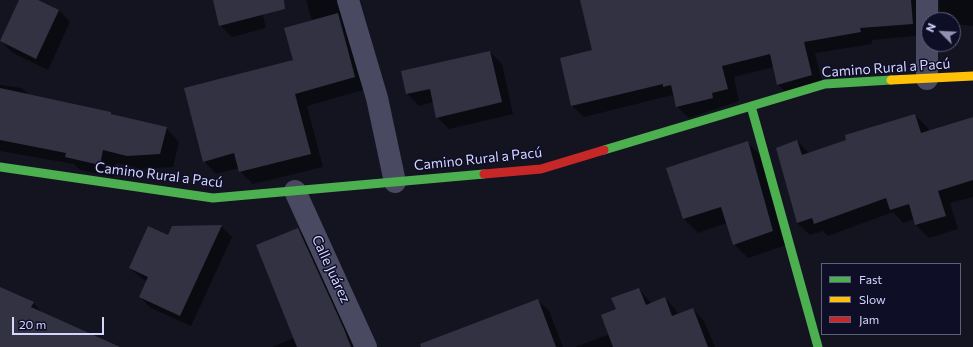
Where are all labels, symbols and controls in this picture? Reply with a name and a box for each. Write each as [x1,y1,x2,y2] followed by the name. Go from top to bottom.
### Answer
[921,12,961,52] north arrow
[923,21,938,34] text: N
[821,55,951,81] street label: Camino Rural a Pacú
[413,144,543,174] street label: Camino Rural a Pacú
[94,159,224,191] street label: Camino Rural a Pacú
[308,232,354,306] street label: Calle Juárez
[821,263,961,335] legend
[859,272,882,286] text: Fast
[859,292,886,306] text: Slow
[14,309,106,335] scale bar
[859,312,879,326] text: Jam
[19,317,46,331] text: 20 m

